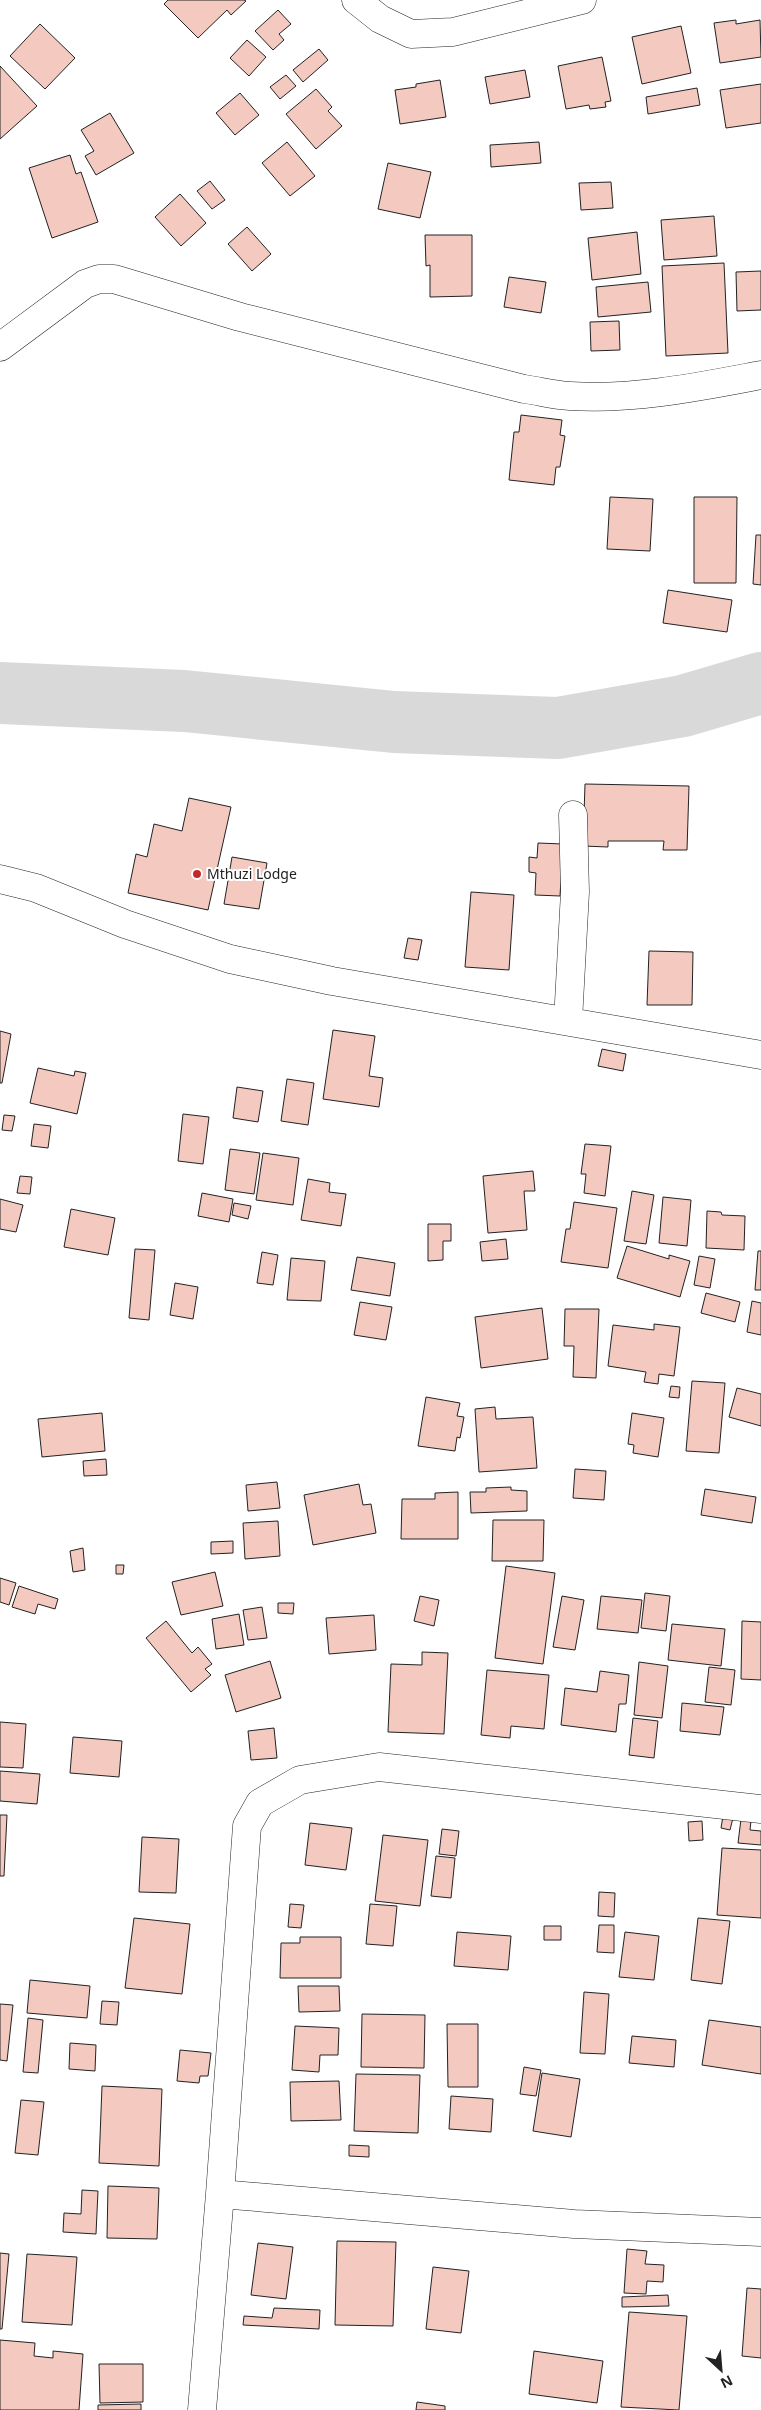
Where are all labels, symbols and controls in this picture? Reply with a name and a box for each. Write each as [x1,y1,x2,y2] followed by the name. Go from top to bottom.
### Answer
[207,864,297,883] place label: Mthuzi Lodge
[191,868,203,880] marker: Mthuzi Lodge
[696,2345,746,2395] north arrow
[718,2371,736,2393] text: N

